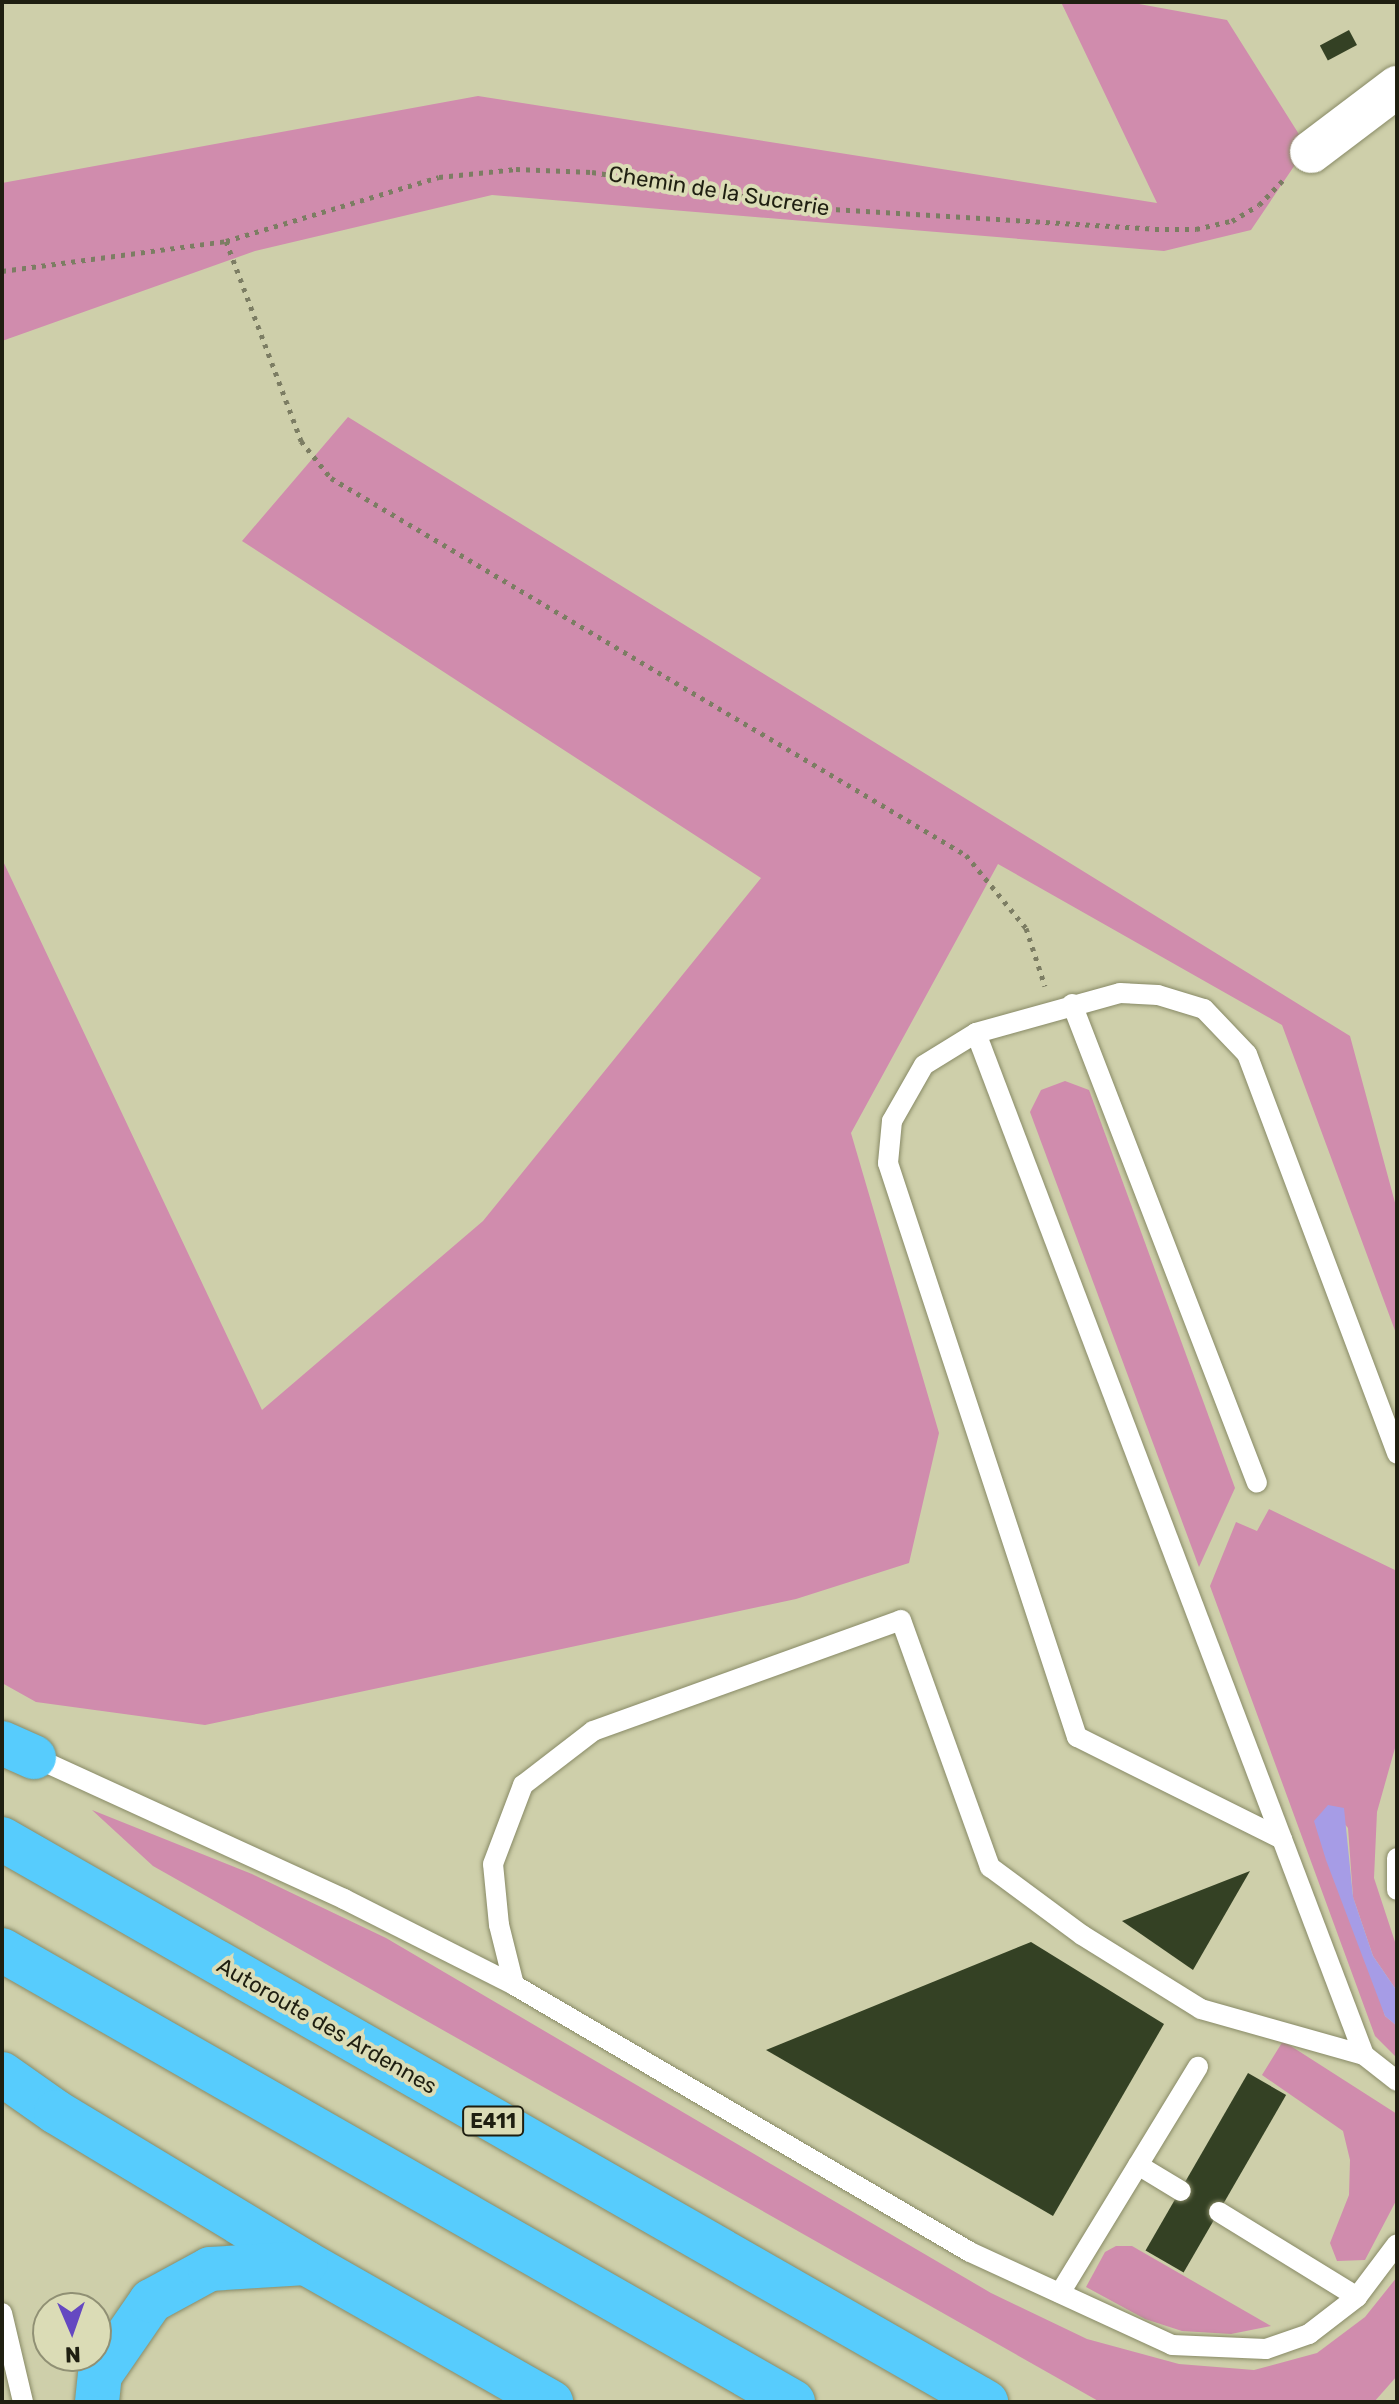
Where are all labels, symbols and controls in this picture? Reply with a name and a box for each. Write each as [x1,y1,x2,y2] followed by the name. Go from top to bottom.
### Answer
[607,161,831,221] street label: Chemin de la Sucrerie
[212,1952,442,2100] street label: Autoroute des Ardennes
[461,2105,525,2137] road number: E411
[32,2292,112,2372] north arrow
[64,2341,81,2368] text: N

